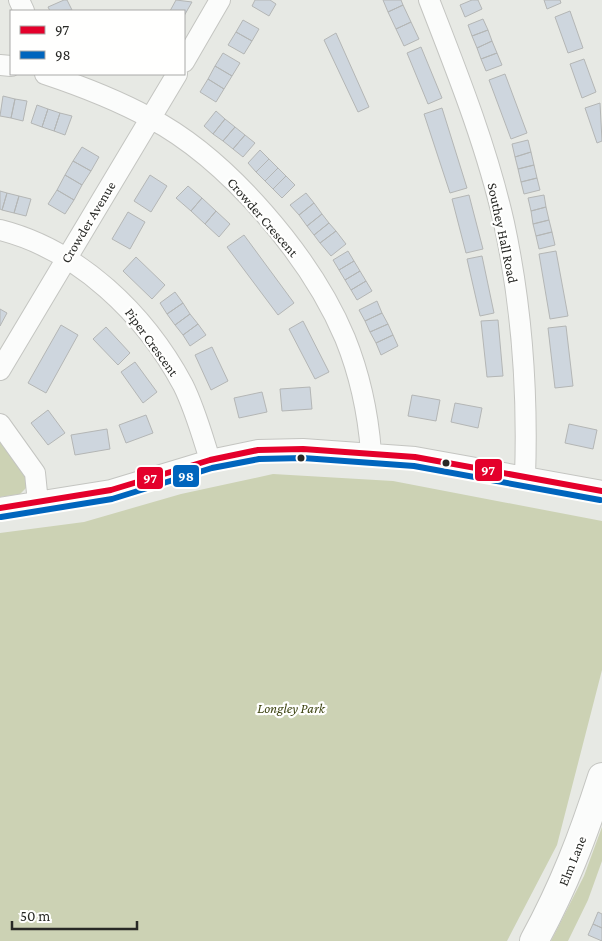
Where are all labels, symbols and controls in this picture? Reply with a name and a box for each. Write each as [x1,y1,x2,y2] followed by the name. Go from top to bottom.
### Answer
[10,10,185,75] legend
[55,22,69,38] text: 97
[55,47,71,63] text: 98
[224,174,302,260] street label: Crowder Crescent
[57,178,119,266] street label: Crowder Avenue
[485,181,522,285] street label: Southey Hall Road
[122,305,182,380] street label: Piper Crescent
[296,453,306,463] unlabelled marker
[441,458,451,468] unlabelled marker
[474,458,503,482] line badge: 97
[481,462,495,478] text: 97
[172,464,200,488] line badge: 98
[136,466,164,490] line badge: 97
[178,468,194,484] text: 98
[143,470,157,486] text: 97
[257,700,326,716] park label: Longley Park
[555,834,589,888] street label: Elm Lane
[12,898,138,930] scale bar
[20,908,50,924] text: 50 m

